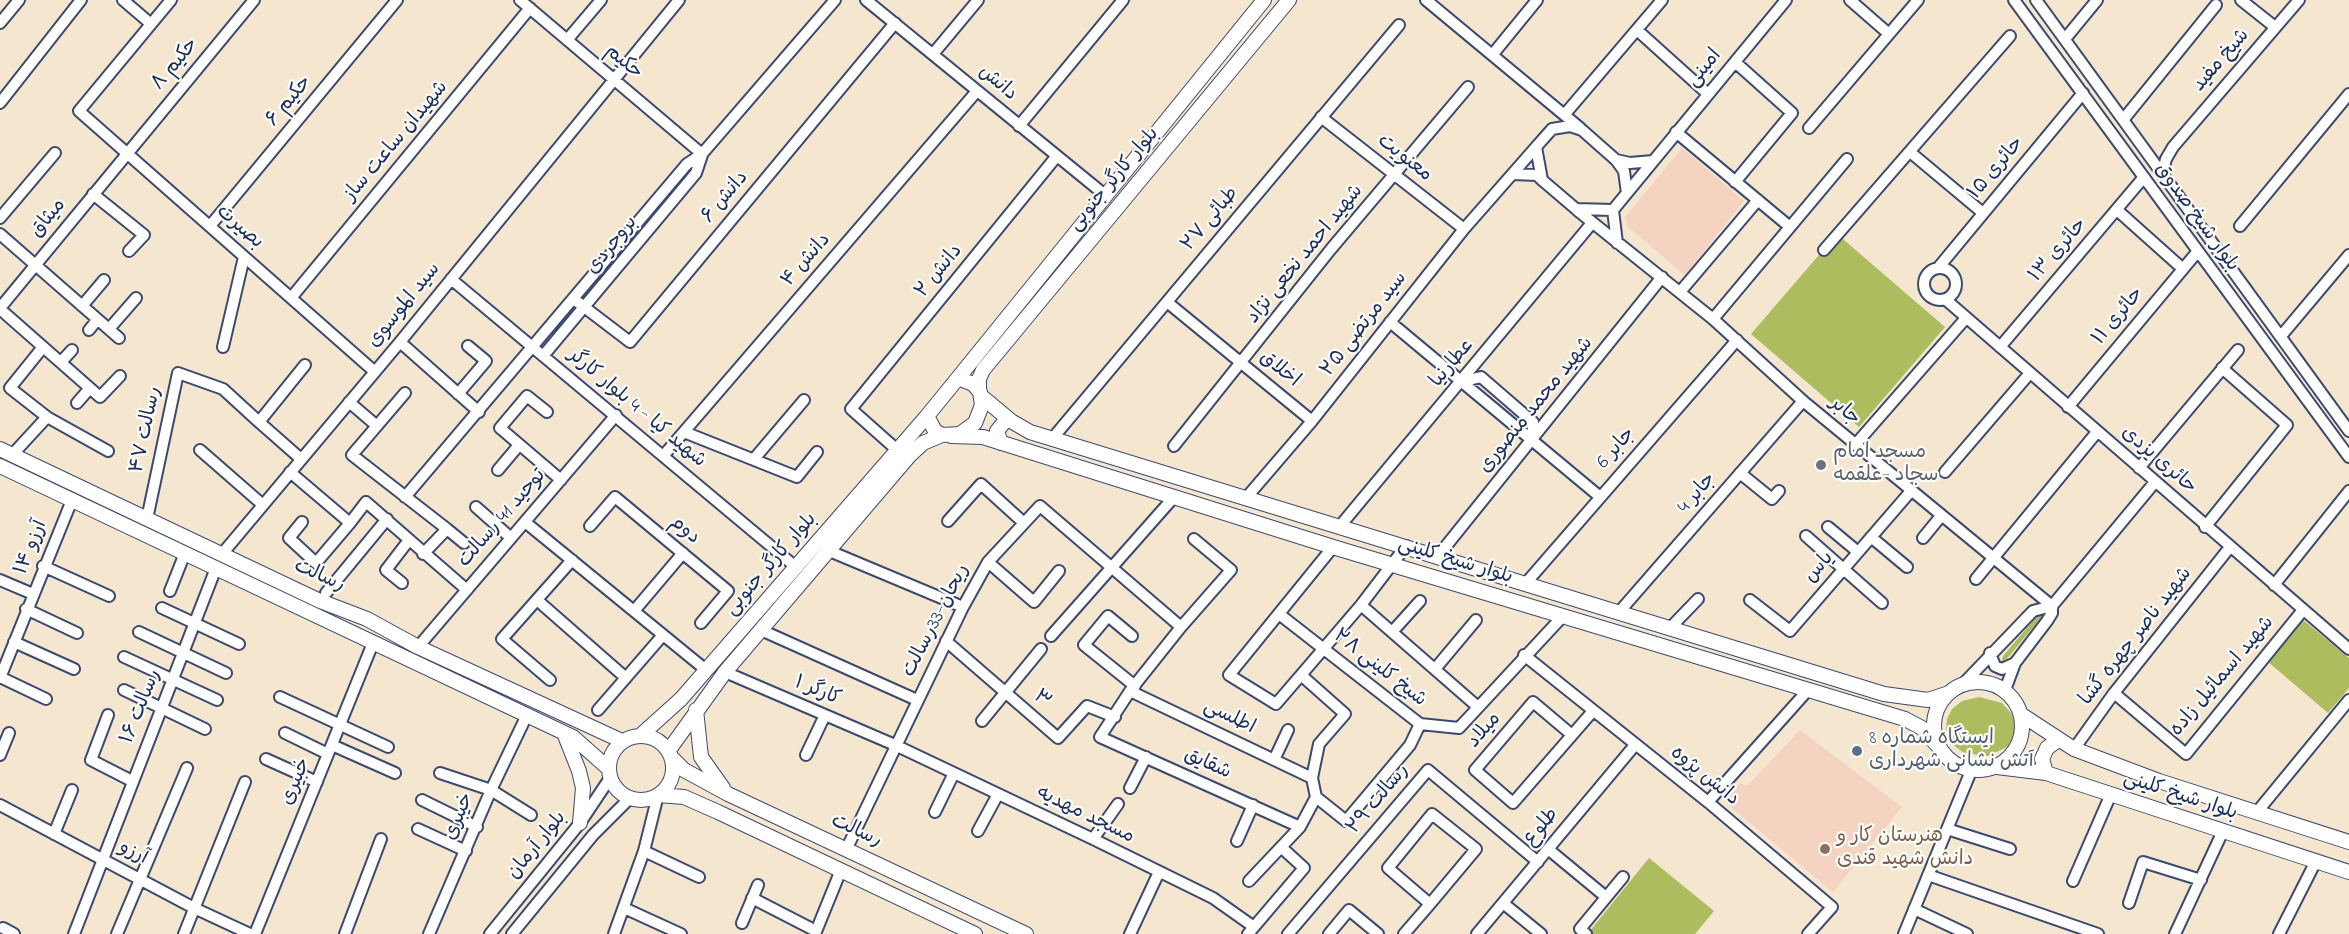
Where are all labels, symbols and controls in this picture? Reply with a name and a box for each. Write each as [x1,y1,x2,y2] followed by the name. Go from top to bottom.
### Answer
[2188,25,2256,97] street label: شیخ مفید
[147,34,205,96] street label: حکیم ۸
[599,40,647,86] street label: حکیم
[1682,45,1728,93] street label: امینی
[973,61,1021,107] street label: دانش
[262,72,318,132] street label: حکیم ۶
[340,77,454,207] street label: شهیدان ساعت ساز
[1065,123,1165,237] street label: بلوار کارگر جنوبی
[1372,130,1436,188] street label: معنویت
[1964,133,2030,205] street label: حائری ۱۵
[2148,159,2244,277] street label: بلوار شیخ صدوق
[697,167,755,229] street label: دانش ۶
[1242,180,1370,330] street label: شهید احمد نخعی نژاد
[1177,183,1245,257] street label: طبائی ۲۷
[26,194,72,244] street label: میثاق
[210,201,268,255] street label: بصیرت
[582,212,644,280] street label: بروجردی
[2025,214,2093,288] street label: حائری ۱۳
[777,229,837,293] street label: دانش ۴
[911,240,969,304] street label: دانش ۲
[363,259,447,353] street label: سید الموسوی
[1317,268,1413,382] street label: ۲۵ سید مرتضی
[2088,283,2150,351] street label: حائری ۱۱
[1475,333,1599,479] street label: شهید محمد منصوری
[1426,335,1480,393] street label: عطارنیا
[562,344,710,474] street label: شهید کیا - 4 بلوار کارگر
[1254,346,1304,394] street label: اخلاق
[126,385,168,475] street label: رسالت ۴۷
[1824,392,1864,432] street label: جابر
[2115,422,2201,500] street label: حائری یزدی
[1593,423,1641,475] street label: جابر 6
[1833,442,1939,489] place label: مسجد امام سجاد -علقمه
[1814,458,1828,472] marker: مسجد امام سجاد -علقمه
[454,465,552,573] street label: توحید 41 رسالت
[1674,469,1722,519] street label: جابر 4
[721,509,823,621] street label: بلوار کارگر جنوبی
[664,511,704,551] street label: دوم
[10,517,54,579] street label: ۱۴ آرزو
[1395,533,1515,591] street label: بلوار شیخ کلینی
[1800,547,1840,589] street label: یاس
[290,555,348,599] street label: رسالت
[898,560,976,682] street label: ریحان-33رسالت
[2076,563,2198,711] street label: شهید ناصر چهره گشا
[2166,612,2280,742] street label: شهید اسمائیل زاده
[1327,625,1431,713] street label: شیخ کلینی ۲۸
[116,666,168,748] street label: رسالت ۱۶
[790,672,844,712] street label: کارگر ۱
[1027,686,1055,714] street label: ۳
[1199,695,1259,741] street label: اطلسی
[1463,708,1507,754] street label: میلاد
[1869,728,2034,775] place label: ایستگاه شماره 8 آتش نشانی شهرداری
[1665,742,1743,812] street label: دانش پژوه
[1180,744,1234,786] street label: شقایق
[1850,744,1864,758] marker: ایستگاه شماره 8 آتش نشانی شهرداری
[277,755,317,809] street label: خبیری
[1343,760,1415,840] street label: رسالت ۲۹
[2120,767,2240,827] street label: بلوار شیخ کلینی
[1032,782,1138,850] street label: مسجد مهدیه
[440,790,480,844] street label: خیبری
[1519,804,1565,852] street label: طلوع
[503,807,573,885] street label: بلوار آرمان
[827,810,885,854] street label: رسالت
[1837,826,1973,873] place label: هنرستان کار و دانش شهید قندی
[115,837,151,871] street label: آرزو
[1818,842,1832,856] marker: هنرستان کار و دانش شهید قندی

